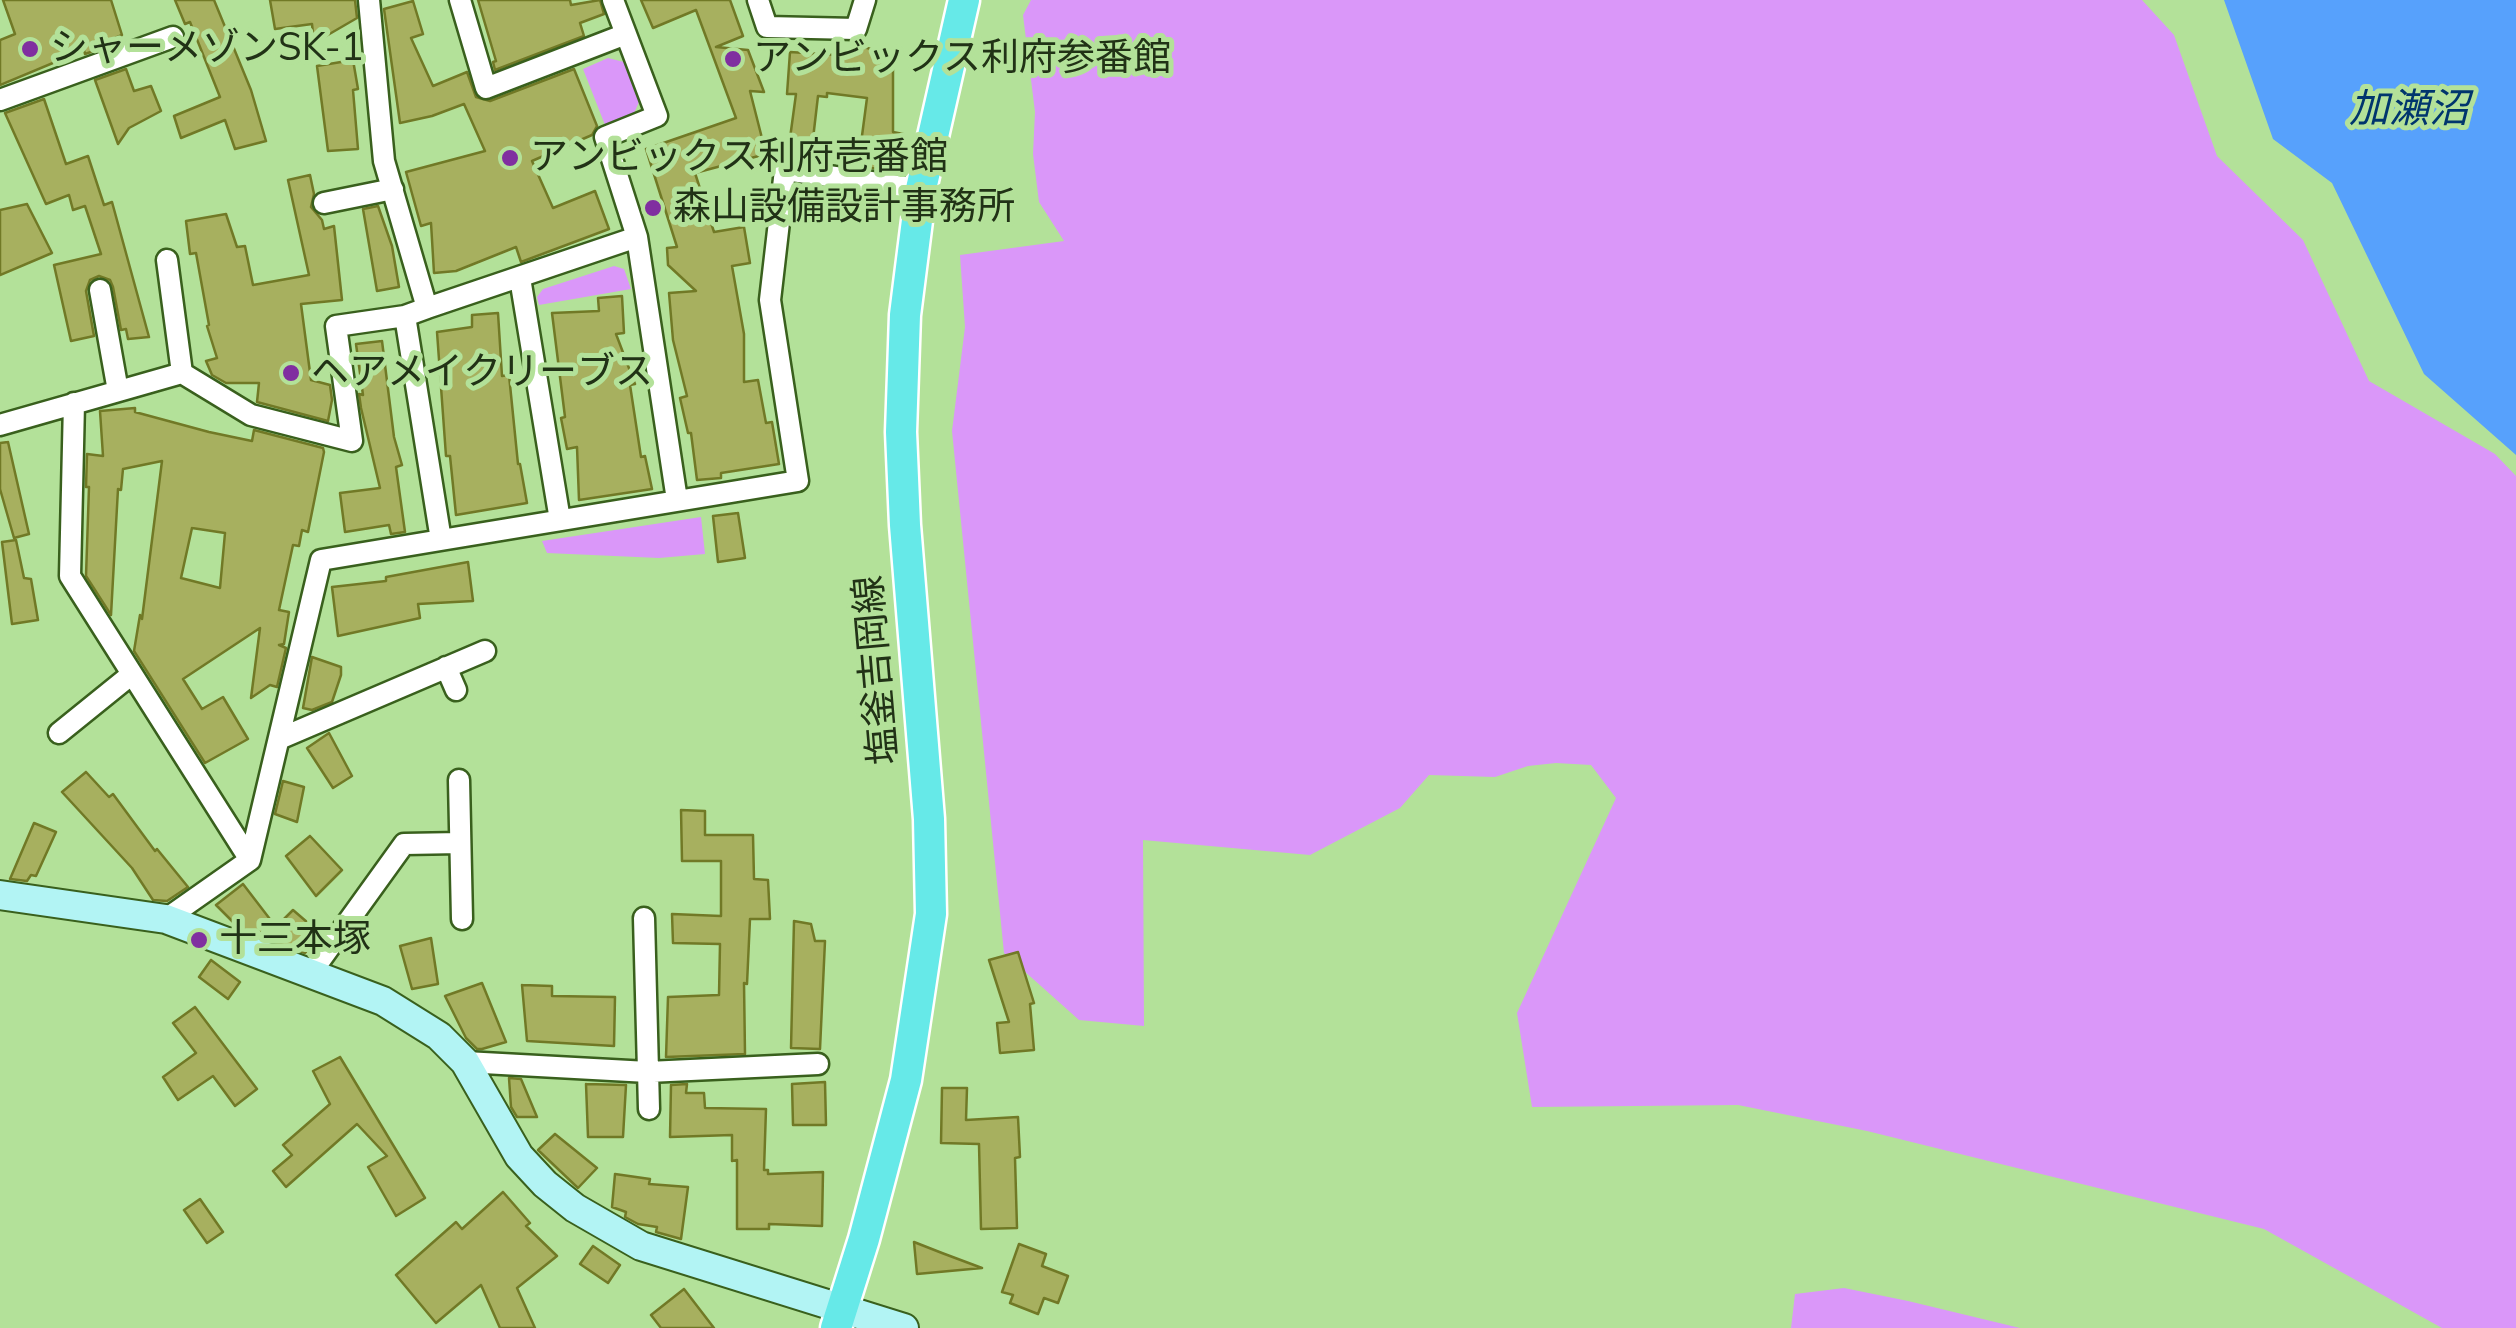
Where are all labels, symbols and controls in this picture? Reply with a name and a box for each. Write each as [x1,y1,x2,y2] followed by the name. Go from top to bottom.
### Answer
[50,26,364,72] place label: シャーメゾンSK-1
[753,36,1171,82] place label: アンビックス利府参番館
[19,38,41,60] marker: シャーメゾンSK-1
[722,48,744,70] marker: アンビックス利府参番館
[2349,86,2469,134] water label: 加瀬沼
[530,135,948,181] place label: アンビックス利府壱番館
[499,147,521,169] marker: アンビックス利府壱番館
[673,185,1015,231] place label: 森山設備設計事務所
[642,197,664,219] marker: 森山設備設計事務所
[311,350,653,396] place label: ヘアメイクリーブス
[280,362,302,384] marker: ヘアメイクリーブス
[846,573,908,767] street label: 塩釜吉岡線
[219,917,371,963] place label: 十三本塚
[188,929,210,951] marker: 十三本塚

